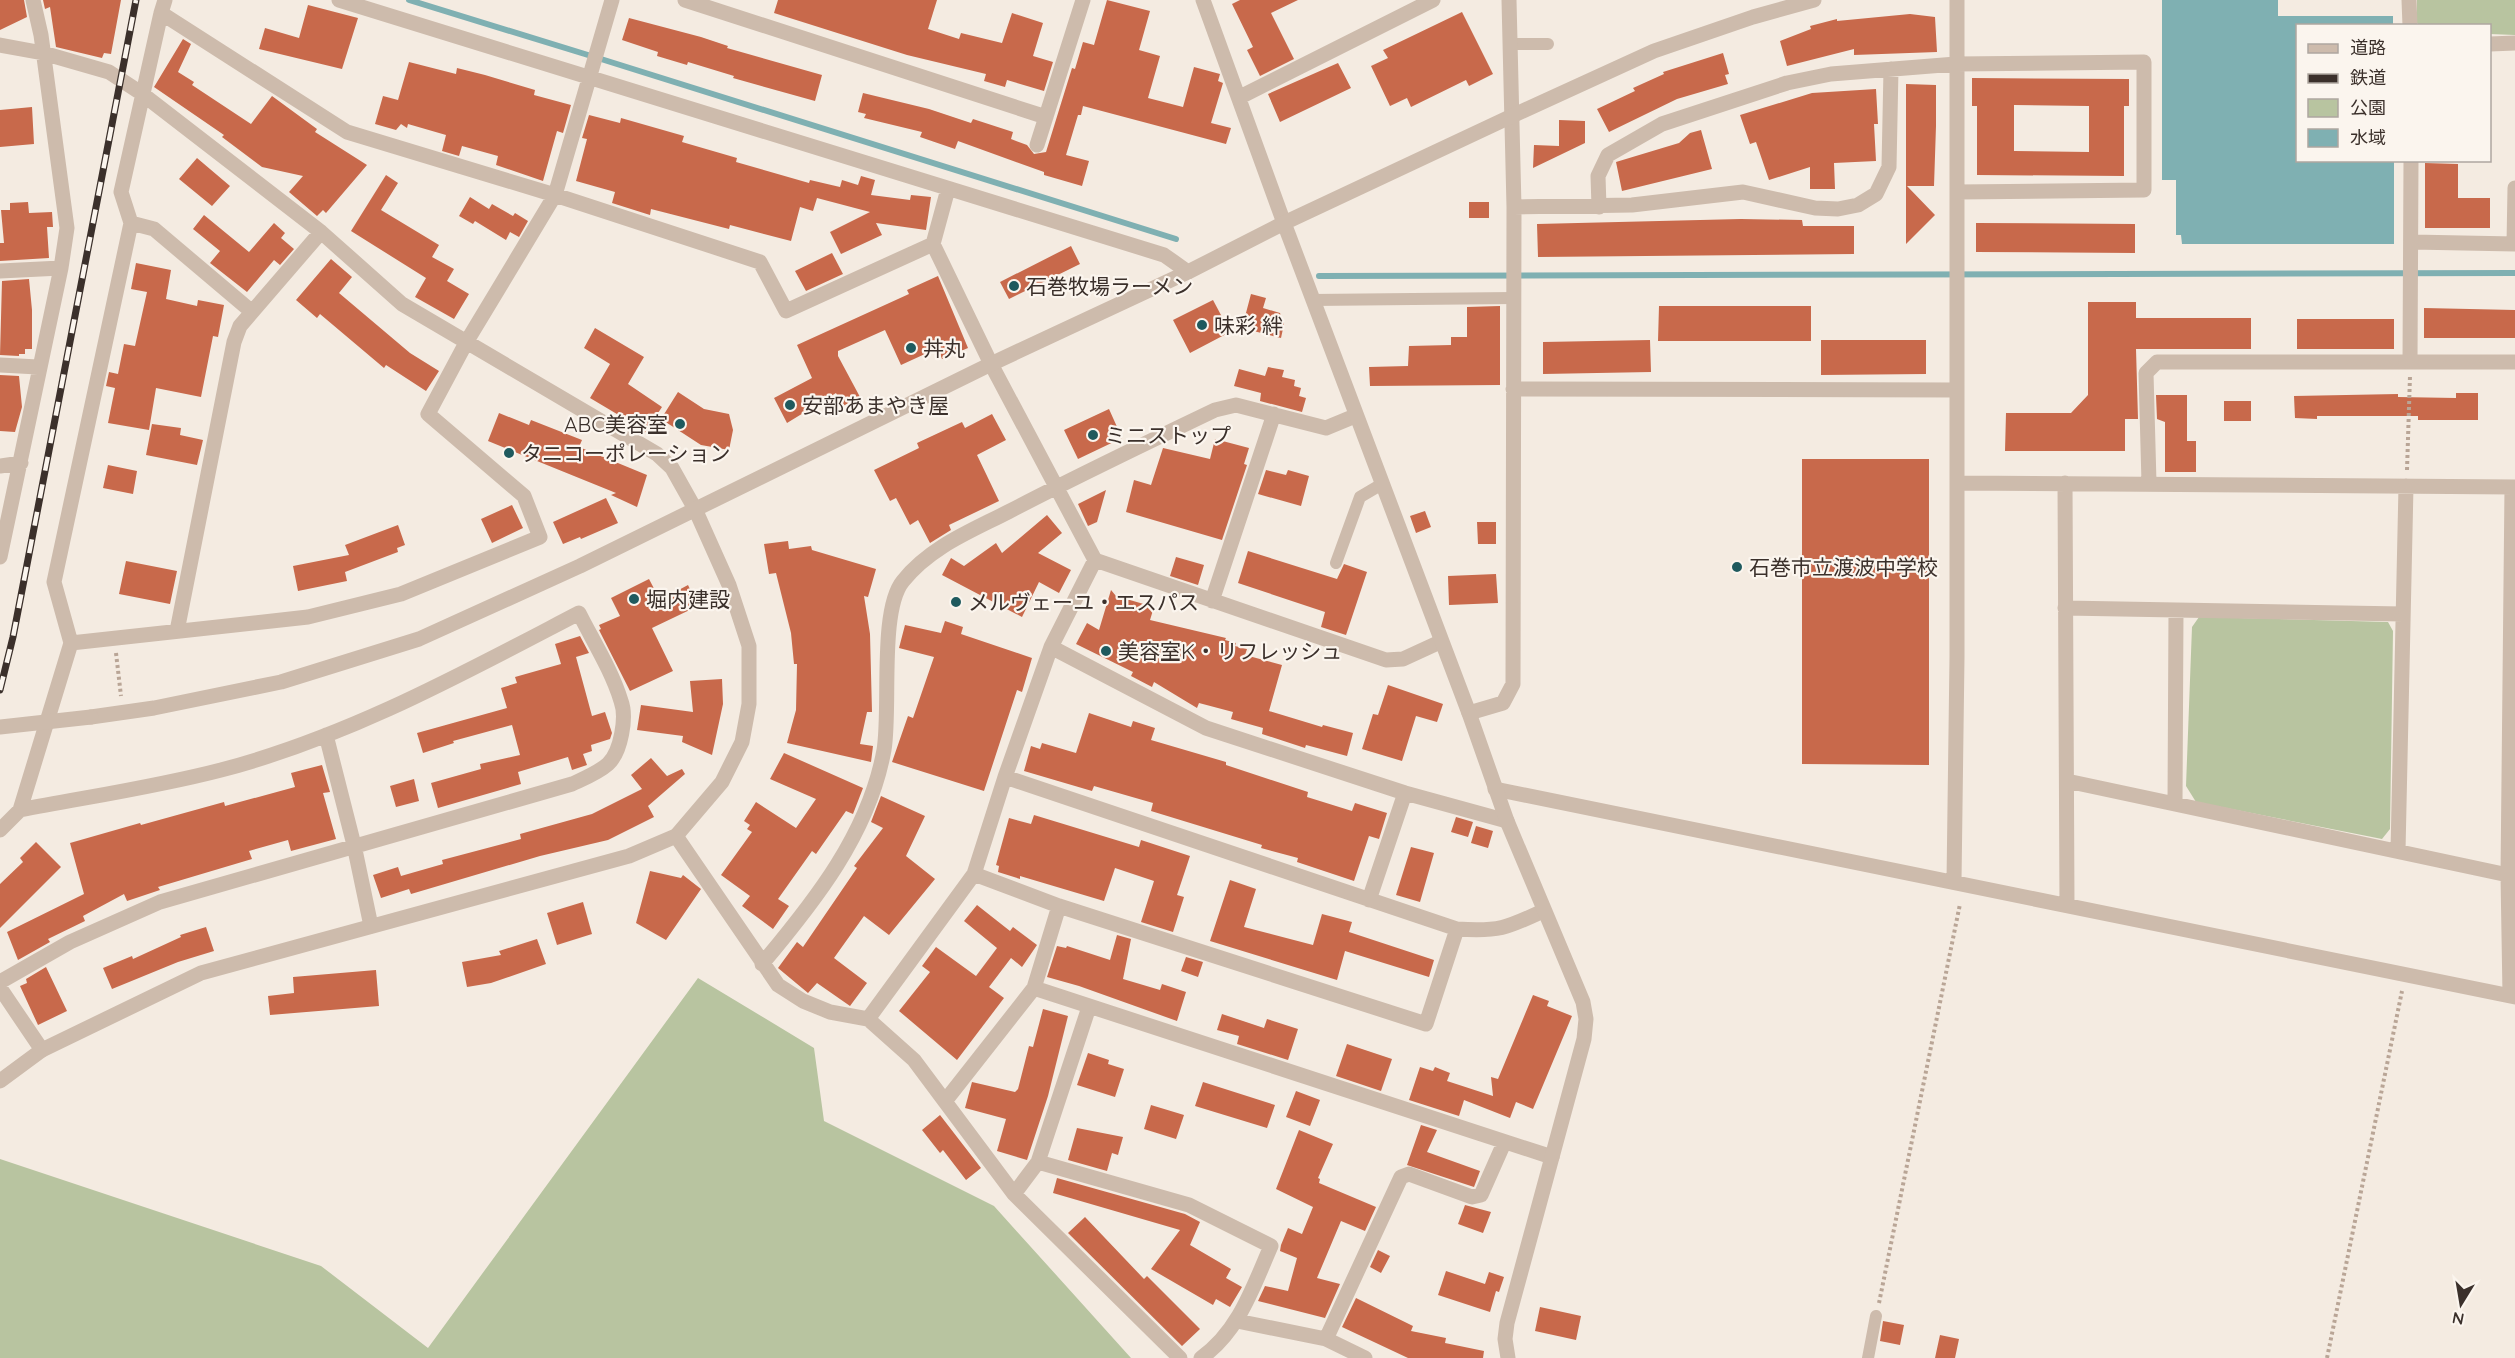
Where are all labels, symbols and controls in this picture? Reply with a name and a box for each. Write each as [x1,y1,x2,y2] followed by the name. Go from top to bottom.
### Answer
[2296,24,2491,162] legend
[2350,36,2386,59] text: 道路
[2350,66,2386,89] text: 鉄道
[2350,96,2386,119] text: 公園
[2350,126,2386,149] text: 水域
[1026,273,1193,299] place label: 石巻牧場ラーメン
[1007,279,1021,293] marker: 石巻牧場ラーメン
[1214,312,1283,338] place label: 味彩 絆
[1195,318,1209,332] marker: 味彩 絆
[923,335,965,361] place label: 丼丸
[904,341,918,355] marker: 丼丸
[802,392,949,418] place label: 安部あまやき屋
[783,398,797,412] marker: 安部あまやき屋
[564,411,668,437] place label: ABC美容室
[673,417,687,431] marker: ABC美容室
[1105,422,1231,448] place label: ミニストップ
[1086,428,1100,442] marker: ミニストップ
[521,440,731,466] place label: タニコーポレーション
[502,446,516,460] marker: タニコーポレーション
[1749,554,1938,580] place label: 石巻市立渡波中学校
[1730,560,1744,574] marker: 石巻市立渡波中学校
[646,586,730,612] place label: 堀内建設
[968,589,1199,615] place label: メルヴェーユ・エスパス
[627,592,641,606] marker: 堀内建設
[949,595,963,609] marker: メルヴェーユ・エスパス
[1118,638,1342,664] place label: 美容室K・リフレッシュ
[1099,644,1113,658] marker: 美容室K・リフレッシュ
[2431,1274,2491,1334] north arrow
[2450,1308,2466,1330] text: N

